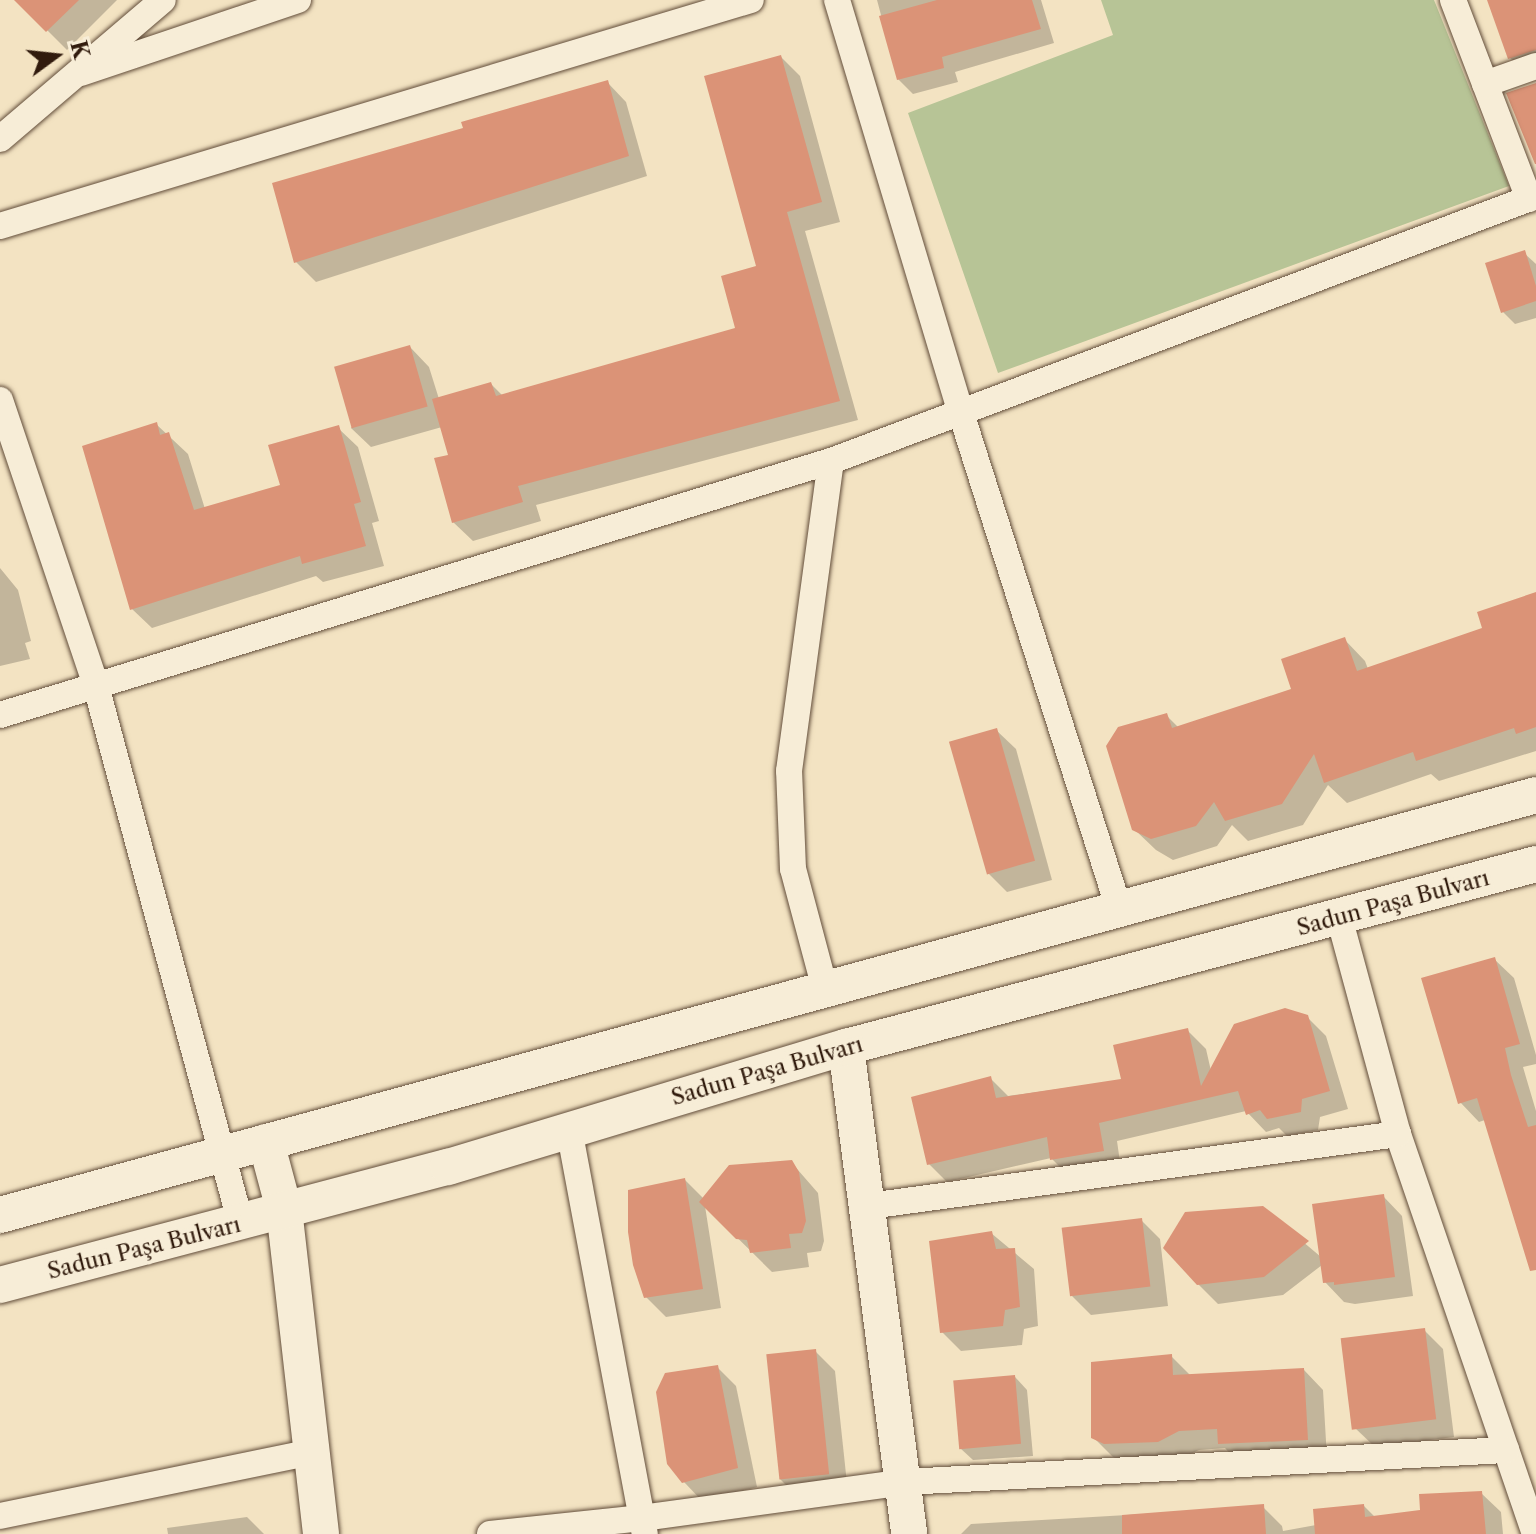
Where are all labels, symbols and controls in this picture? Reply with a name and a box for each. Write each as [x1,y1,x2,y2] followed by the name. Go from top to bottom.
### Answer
[16,16,96,96] north arrow
[64,38,95,62] text: K
[1294,865,1492,941] street label: Sadun Paşa Bulvarı
[668,1031,866,1111] street label: Sadun Paşa Bulvarı
[45,1211,243,1285] street label: Sadun Paşa Bulvarı

